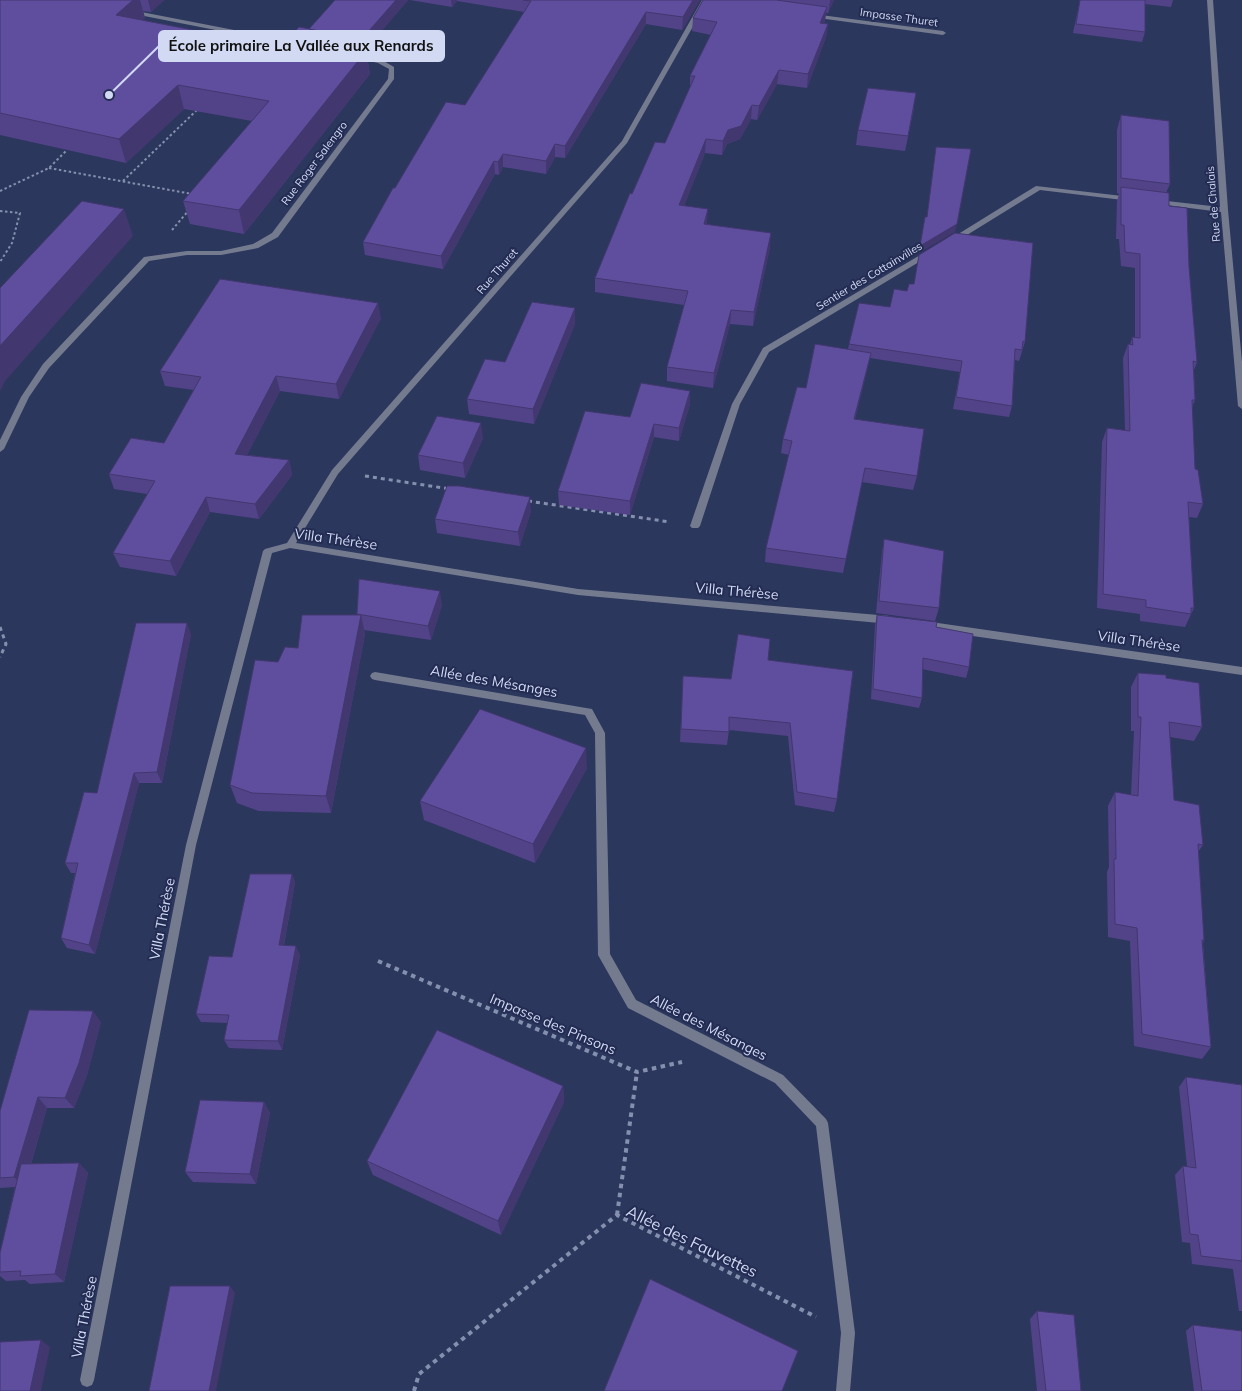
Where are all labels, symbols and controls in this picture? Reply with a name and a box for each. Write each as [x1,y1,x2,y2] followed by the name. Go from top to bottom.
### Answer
[859,5,939,29] street label: Impasse Thuret
[159,31,444,61] callout: École primaire La Vallée aux Renards
[169,36,433,55] text: École primaire La Vallée aux Renards
[278,118,350,208] street label: Rue Roger Salengro
[1203,165,1223,243] street label: Rue de Chalais
[813,239,925,313] street label: Sentier des Cottainvilles
[473,245,521,297] street label: Rue Thuret
[294,524,378,554] street label: Villa Thérèse
[695,578,779,604] street label: Villa Thérèse
[1097,626,1181,656] street label: Villa Thérèse
[429,661,559,701] street label: Allée des Mésanges
[145,876,179,962] street label: Villa Thérèse
[487,989,619,1059] street label: Impasse des Pinsons
[648,990,770,1064] street label: Allée des Mésanges
[623,1201,761,1281] street label: Allée des Fauvettes
[67,1274,101,1360] street label: Villa Thérèse

